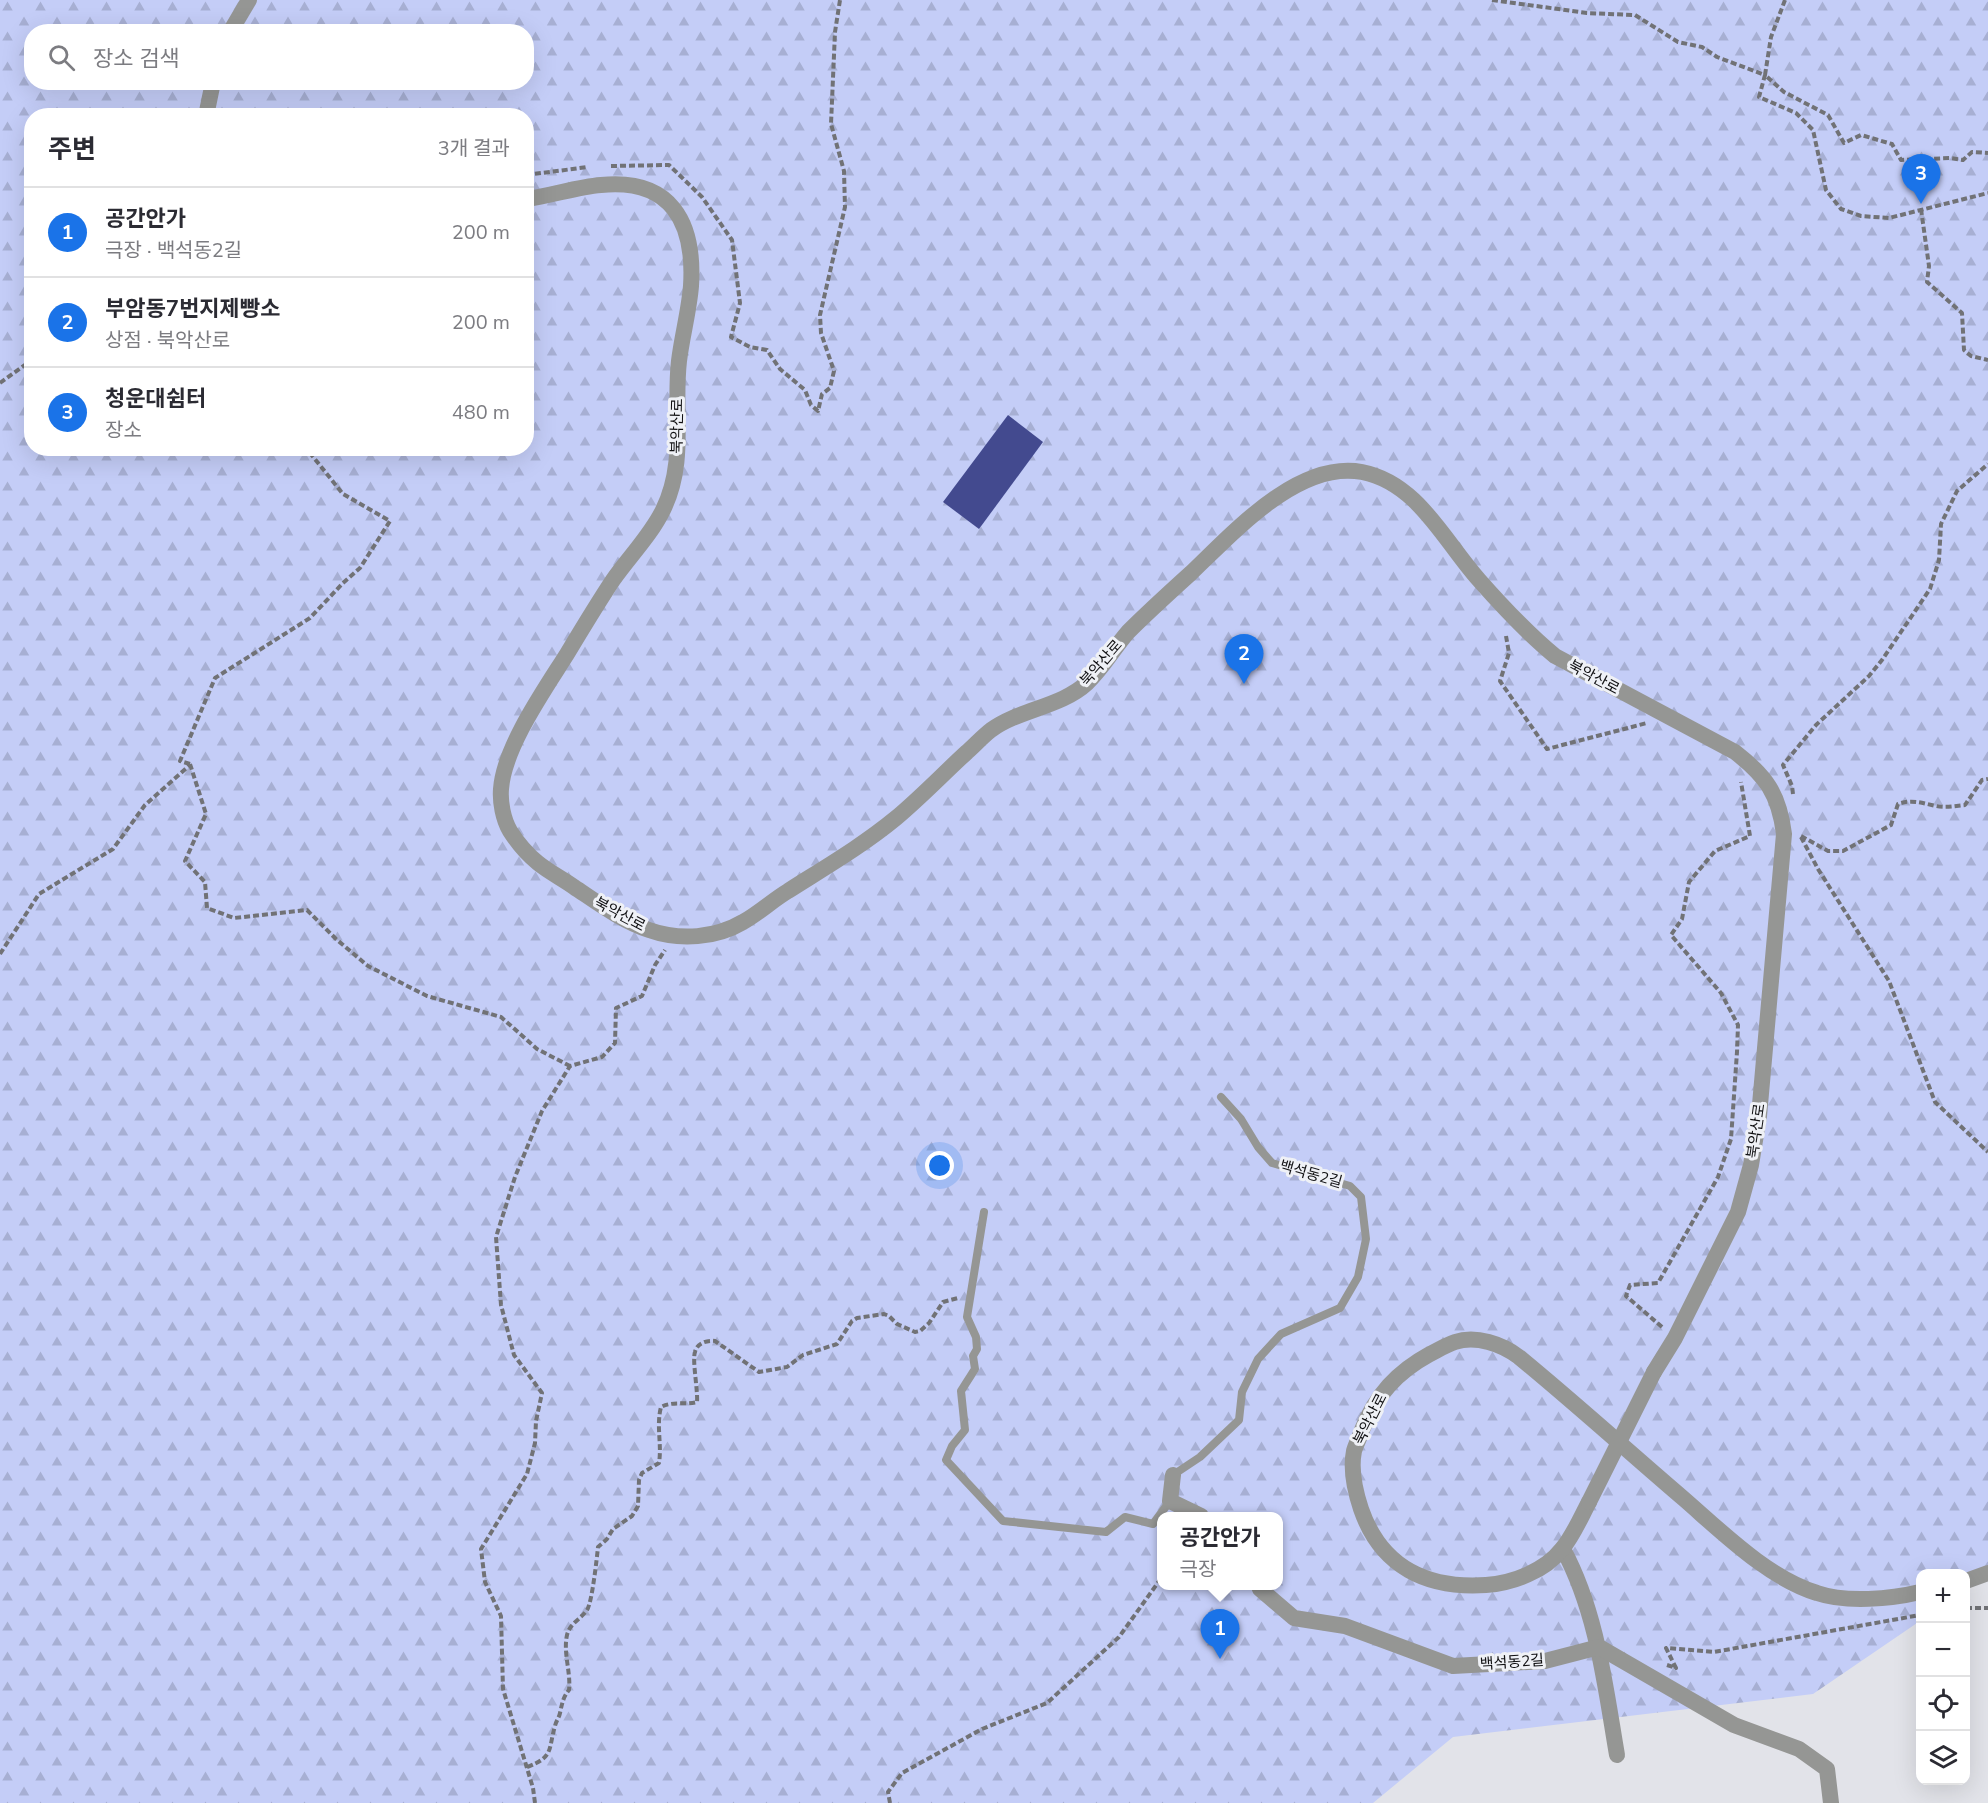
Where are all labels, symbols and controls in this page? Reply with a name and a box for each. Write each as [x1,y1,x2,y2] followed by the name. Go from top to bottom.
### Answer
[24,24,534,90] search box
[45,41,78,74] icon: search
[93,44,180,74] text: 장소 검색
[48,132,96,167] text: 주변
[438,135,510,162] text: 3개 결과
[1902,154,1940,204] pin: 3
[105,204,186,234] text: 공간안가
[62,219,74,246] text: 1
[452,219,510,246] text: 200 m
[105,237,242,264] text: 극장 · 백석동2길
[105,294,280,324] text: 부암동7번지제빵소
[62,309,74,336] text: 2
[452,309,510,336] text: 200 m
[105,327,230,354] text: 상점 · 북악산로
[105,384,206,414] text: 청운대쉼터
[667,398,687,454] street label: 북악산로
[62,399,74,426] text: 3
[452,399,510,426] text: 480 m
[105,417,142,444] text: 장소
[1224,634,1264,684] pin: 2
[1075,636,1127,690] street label: 북악산로
[1565,655,1623,699] street label: 북악산로
[591,892,649,936] street label: 북악산로
[1742,1102,1770,1160] street label: 북악산로
[925,1151,954,1180] your location
[1277,1156,1345,1192] street label: 백석동2길
[1349,1390,1391,1448] street label: 북악산로
[1157,1512,1283,1590] popup
[1180,1523,1260,1553] text: 공간안가
[1180,1556,1216,1583] text: 극장
[1916,1569,1970,1785] map controls
[1916,1569,1970,1623] button: +
[1200,1610,1240,1659] pin: 1
[1916,1623,1970,1677] button: −
[1479,1650,1545,1674] street label: 백석동2길
[1916,1677,1970,1731] button: locate
[1916,1731,1970,1785] button: layers

